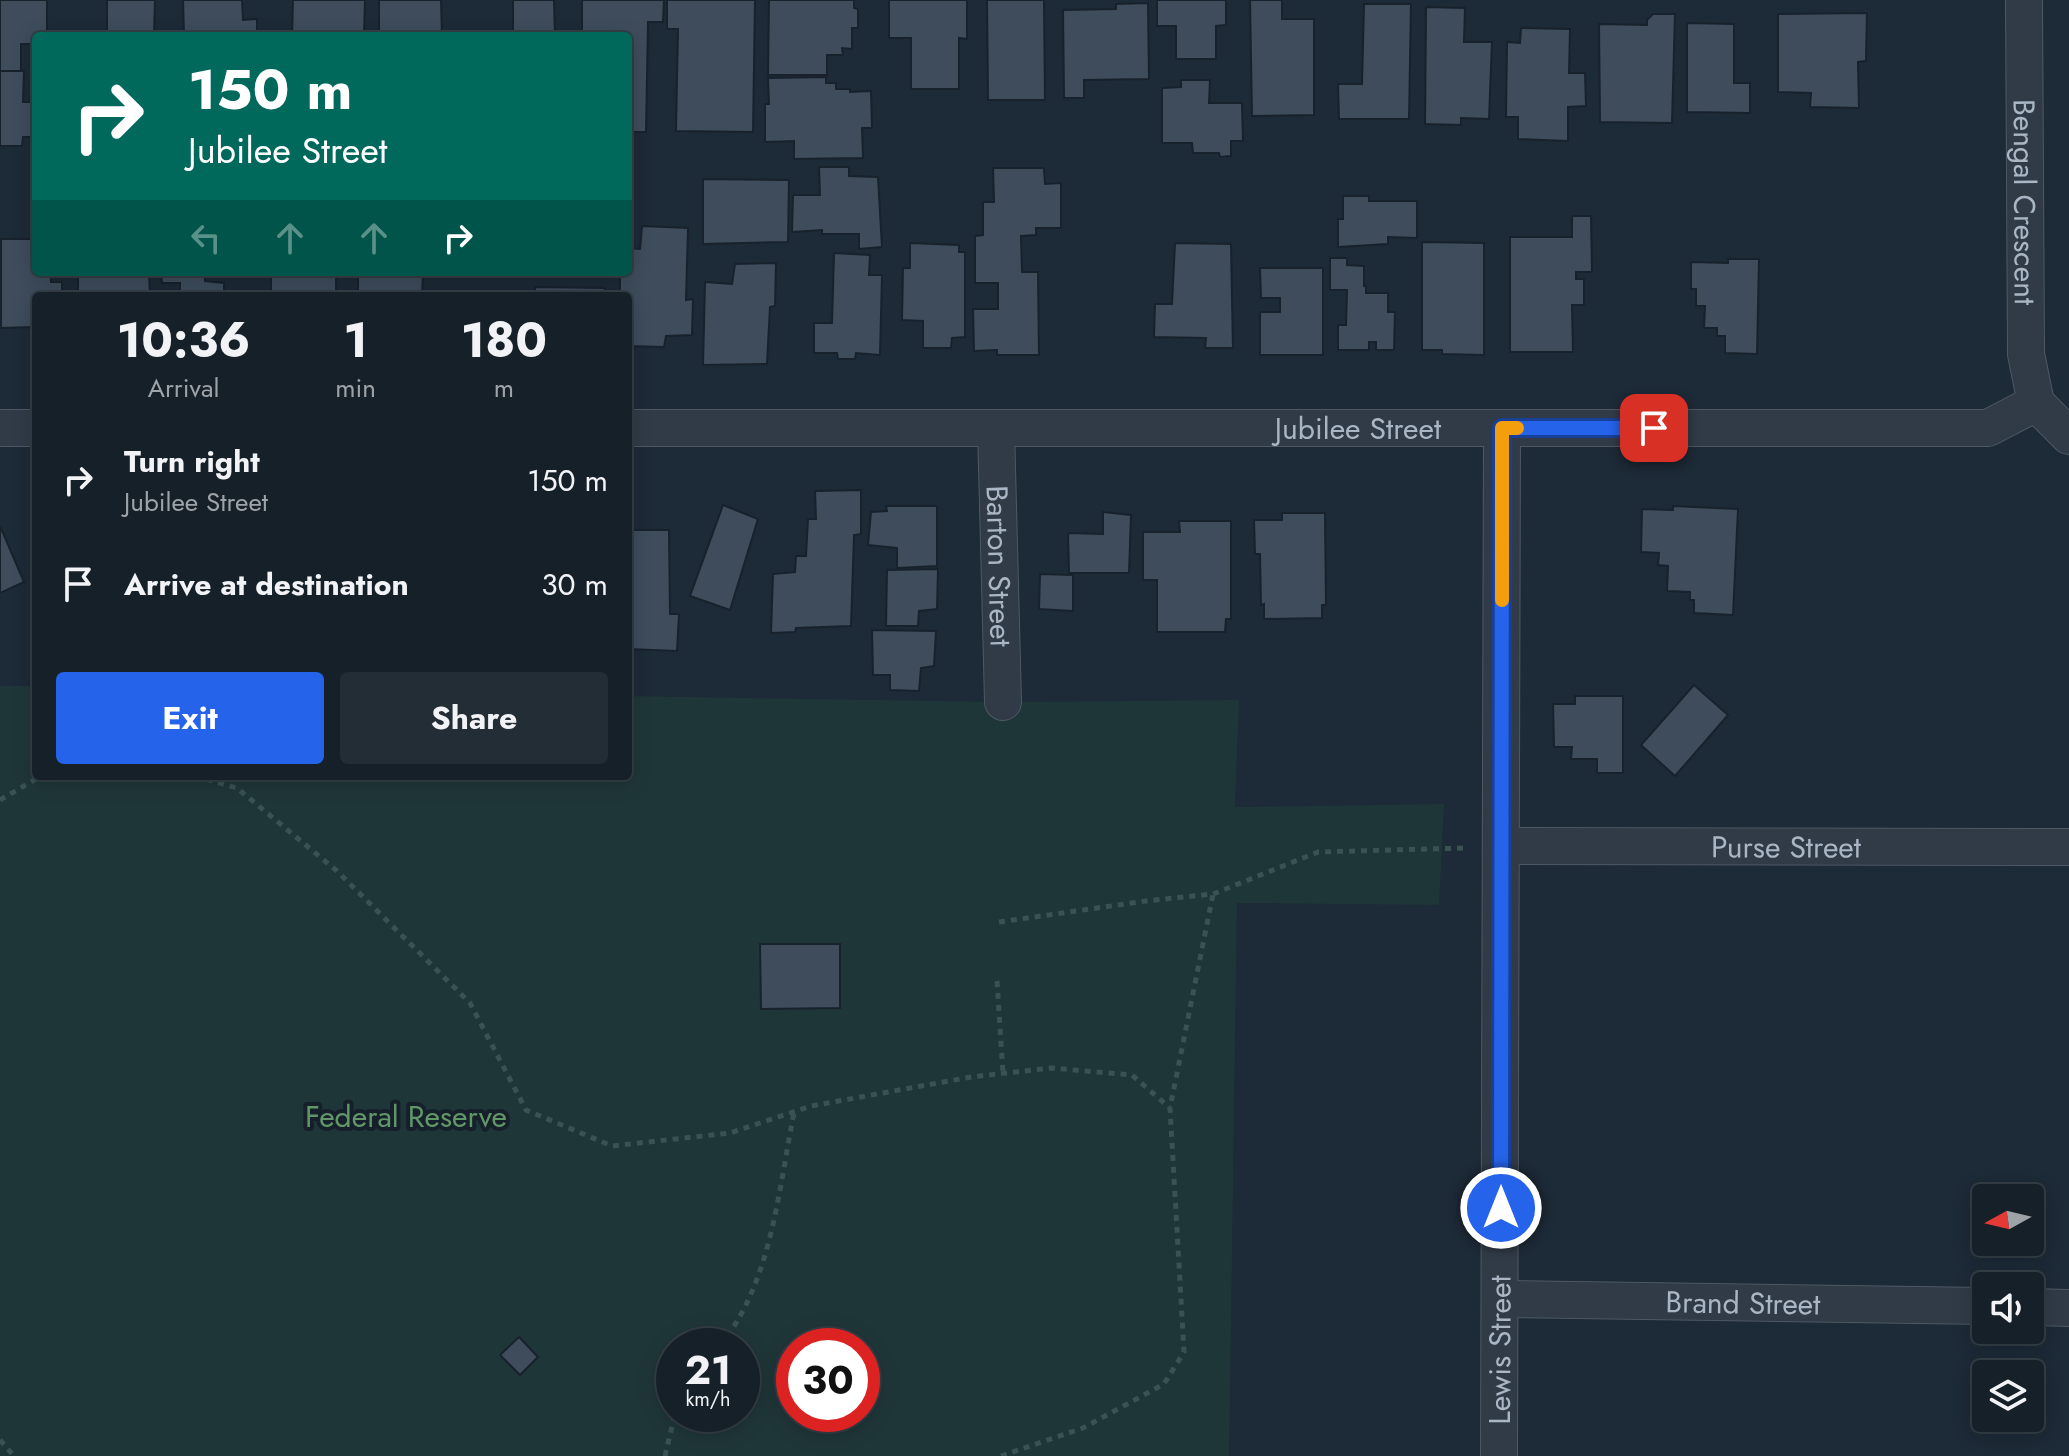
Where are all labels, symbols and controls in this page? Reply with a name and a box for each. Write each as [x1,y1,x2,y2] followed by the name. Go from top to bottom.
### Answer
[188,49,352,130] text: 150 m
[56,64,160,168] icon: right
[2003,99,2047,306] street label: Bengal Crescent
[188,124,387,176] text: Jubilee Street
[184,216,228,260] icon: left
[268,216,312,260] icon: ahead
[352,216,396,260] icon: ahead
[436,216,480,260] icon: right
[117,306,250,375] text: 10:36
[343,306,368,375] text: 1
[461,306,547,375] text: 180
[148,369,219,407] text: Arrival
[335,369,376,407] text: min
[494,369,514,407] text: m
[1620,394,1688,462] pin
[1632,406,1676,450] icon: arrive
[1271,407,1442,450] street label: Jubilee Street
[124,440,260,483] text: Turn right
[56,458,100,502] icon: right
[527,459,608,502] text: 150 m
[124,483,268,521] text: Jubilee Street
[976,485,1023,648] street label: Barton Street
[56,562,100,606] icon: arrive
[124,563,409,606] text: Arrive at destination
[541,563,608,606] text: 30 m
[56,672,324,764] button: Exit
[340,672,608,764] button: Share
[1711,825,1862,868] street label: Purse Street
[305,1095,507,1138] park label: Federal Reserve
[1459,1166,1543,1250] position arrow
[1972,1184,2044,1256] north arrow
[1972,1184,2044,1432] map controls
[1972,1272,2044,1344] button: sound
[1478,1274,1521,1425] street label: Lewis Street
[1665,1280,1822,1325] street label: Brand Street
[776,1328,880,1432] speed limit sign: 30
[685,1341,731,1399] text: 21
[1972,1360,2044,1432] button: layers
[685,1385,731,1414] text: km/h

